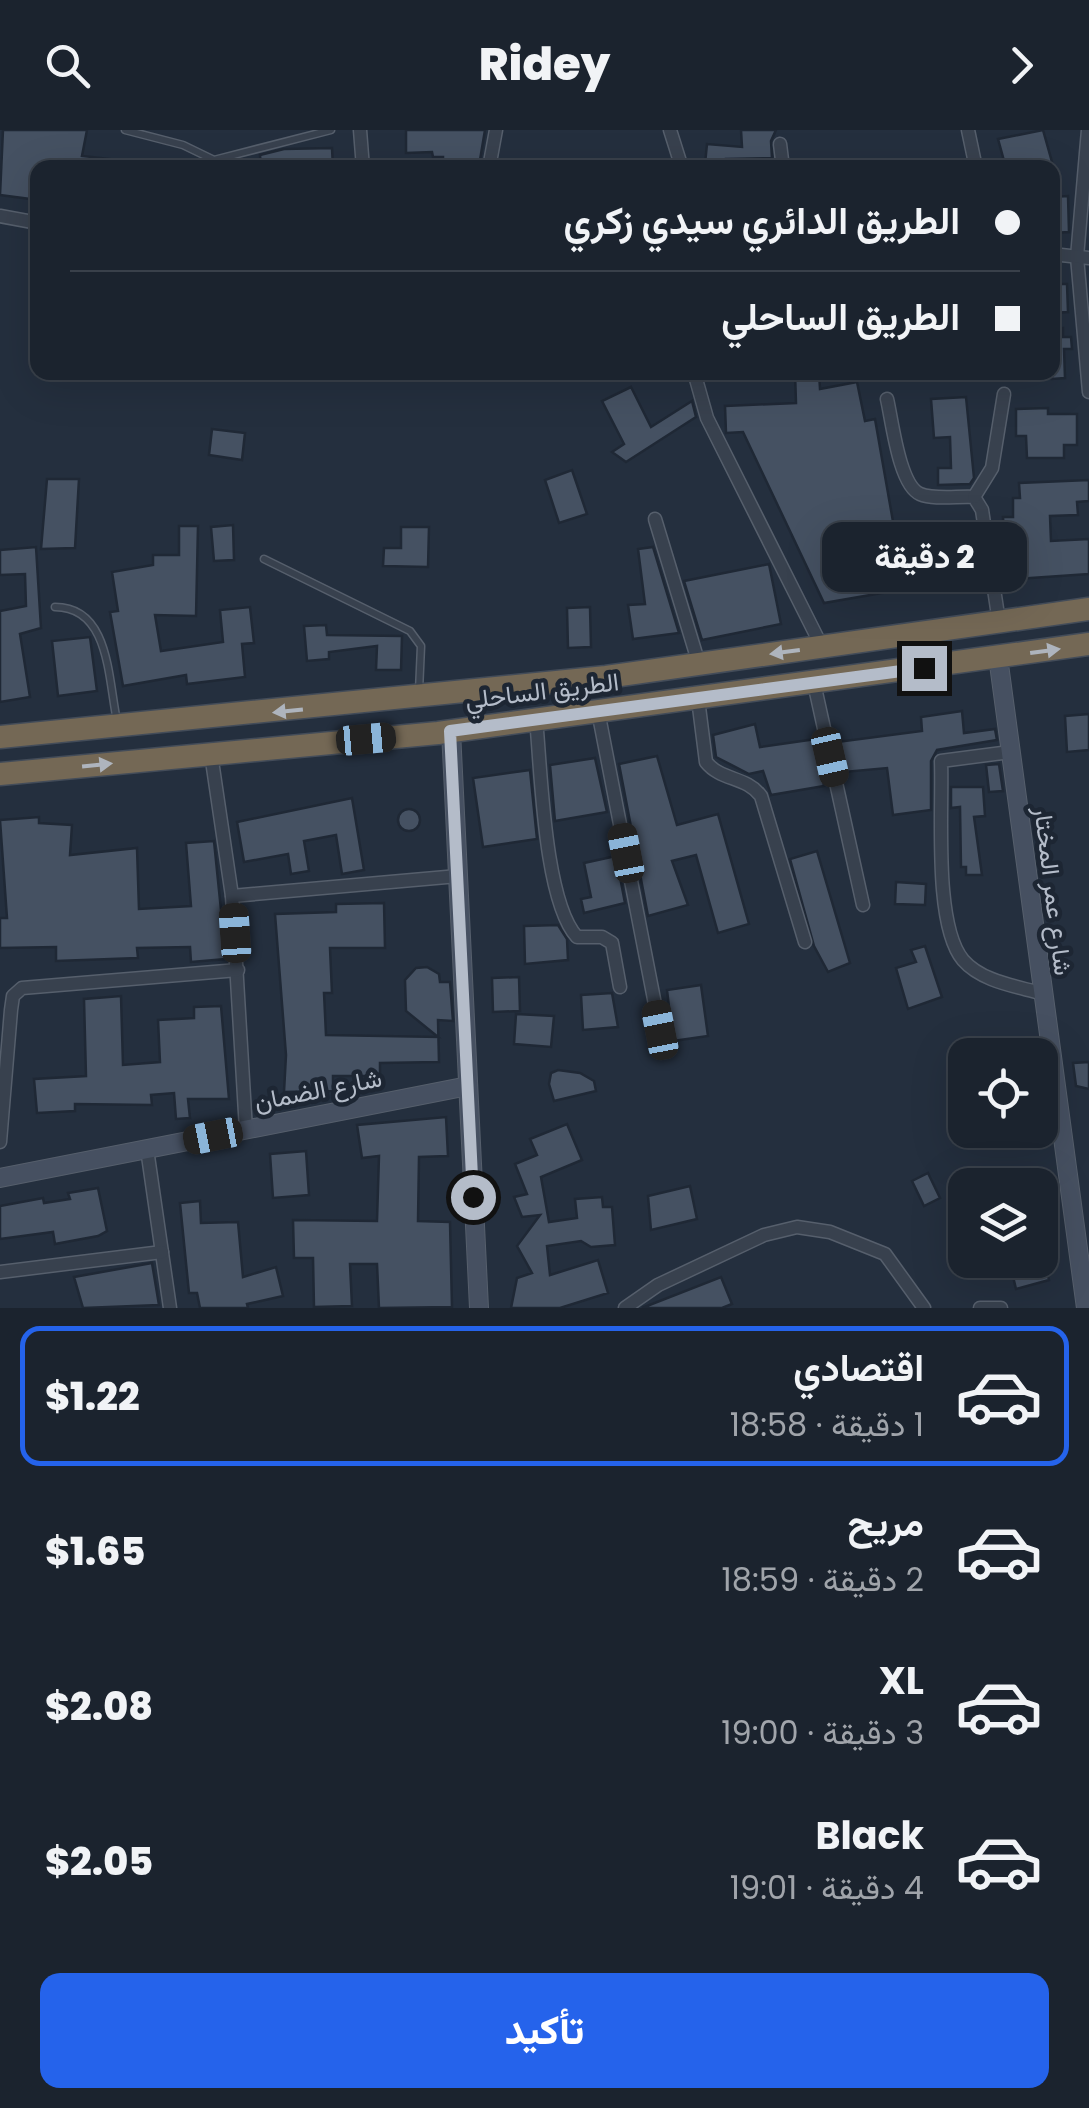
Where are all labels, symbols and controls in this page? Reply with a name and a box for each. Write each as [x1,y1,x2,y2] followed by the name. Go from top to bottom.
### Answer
[479,33,610,96] text: Ridey
[40,38,95,93] icon: search
[994,38,1049,93] icon: forward
[564,194,960,247] text: الطريق الدائري سيدي زكري
[721,290,960,343] text: الطريق الساحلي
[822,523,1026,593] callout: 2 دقيقة
[874,534,975,579] text: 2 دقيقة
[1030,642,1061,658] one-way arrow
[768,644,800,660] one-way arrow
[902,646,947,691] route end
[463,664,621,721] street label: الطريق الساحلي
[272,703,303,719] one-way arrow
[335,721,397,757] car
[809,724,851,790] car
[82,757,114,773] one-way arrow
[1025,804,1081,977] street label: شارع عمر المختار
[606,821,646,885] car
[218,902,252,964] car
[640,998,680,1062] car
[948,1038,1058,1278] map controls
[948,1038,1058,1148] button: locate
[251,1060,385,1120] street label: شارع الضمان
[181,1116,245,1156] car
[948,1168,1058,1278] button: layers
[451,1175,496,1220] route start
[793,1341,924,1394] text: اقتصادي
[954,1351,1044,1441] icon: car
[45,1370,140,1423] text: $1.22
[730,1402,924,1447] text: 1 دقيقة · 18:58
[848,1496,924,1549] text: مريح
[954,1506,1044,1596] icon: car
[45,1525,145,1578] text: $1.65
[722,1557,924,1602] text: 2 دقيقة · 18:59
[879,1654,924,1707] text: XL
[954,1661,1044,1751] icon: car
[45,1680,153,1733] text: $2.08
[721,1710,924,1755] text: 3 دقيقة · 19:00
[815,1809,924,1862] text: Black
[954,1816,1044,1906] icon: car
[45,1835,153,1888] text: $2.05
[730,1865,924,1910] text: 4 دقيقة · 19:01
[40,1973,1049,2088] button: تأكيد

